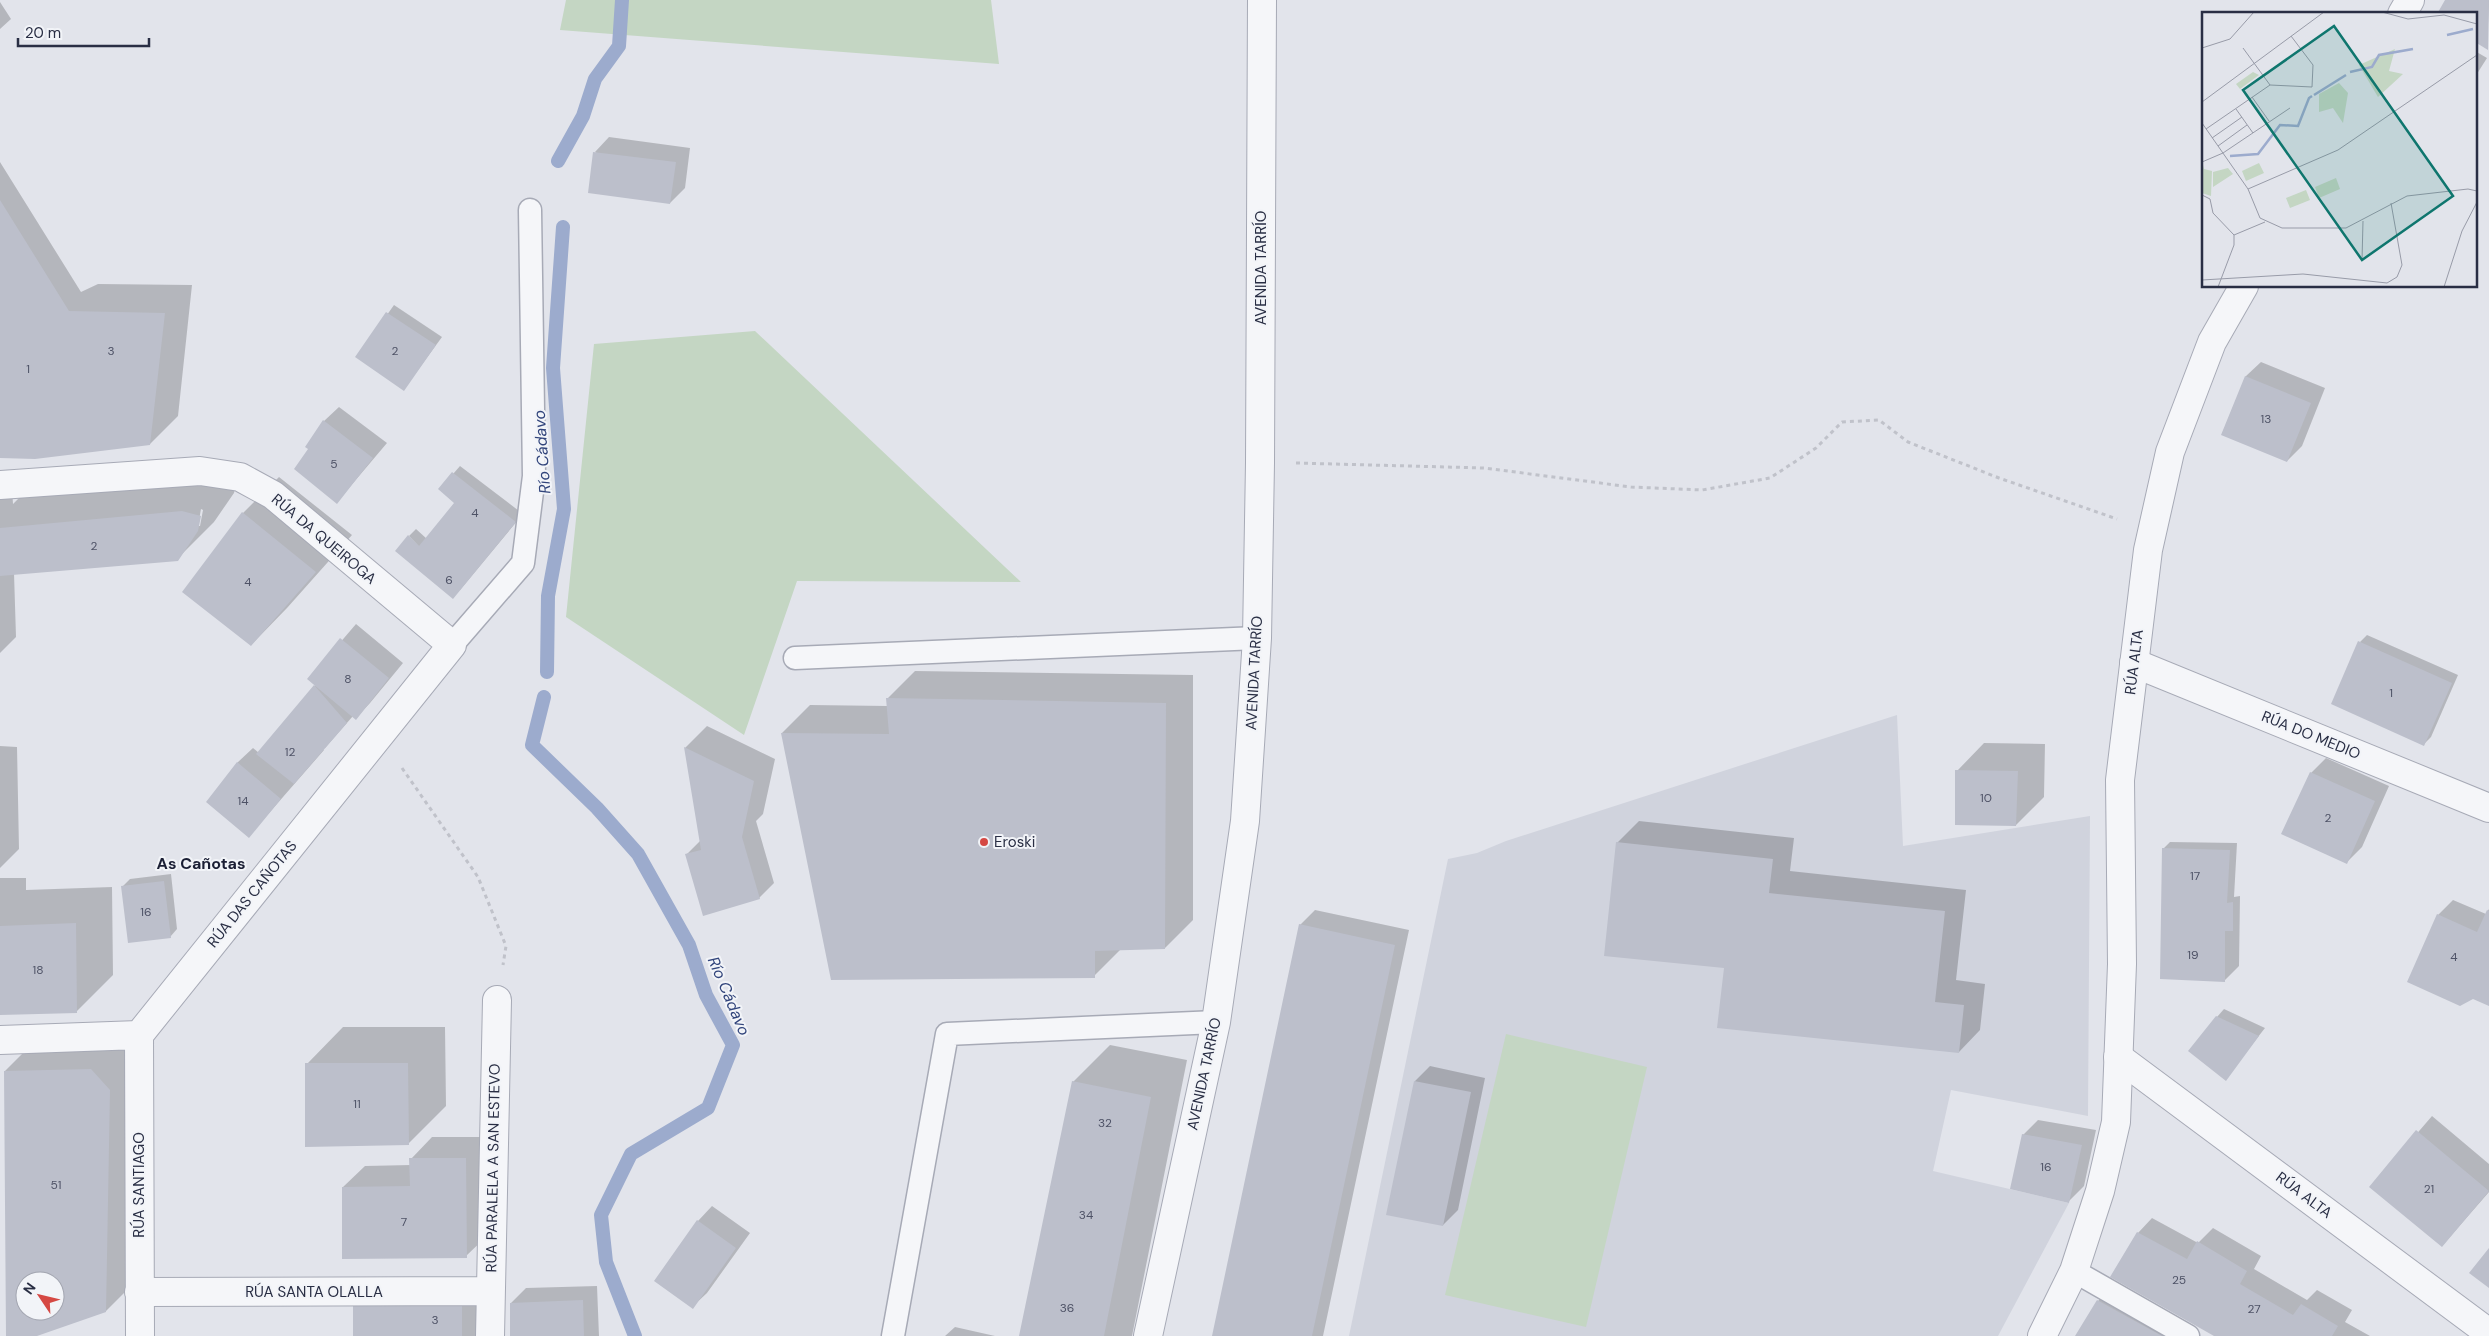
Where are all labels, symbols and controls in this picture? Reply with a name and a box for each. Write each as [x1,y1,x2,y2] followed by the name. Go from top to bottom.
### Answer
[2202,12,2476,288] inset map
[18,15,149,47] scale bar
[25,23,61,43] text: 20 m
[1251,211,1271,325] street label: AVENIDA TARRÍO
[107,343,115,359] house number: 3
[392,343,399,359] house number: 2
[26,361,30,377] house number: 1
[529,409,555,495] water label: Río Cádavo
[2261,411,2271,427] house number: 13
[330,456,338,472] house number: 5
[267,489,381,589] street label: RÚA DA QUEIROGA
[471,505,479,521] house number: 4
[91,538,98,554] house number: 2
[445,572,453,588] house number: 6
[244,574,252,590] house number: 4
[1241,615,1267,731] street label: AVENIDA TARRÍO
[2120,628,2148,696] street label: RÚA ALTA
[344,671,352,687] house number: 8
[2389,685,2393,701] house number: 1
[2259,706,2363,764] street label: RÚA DO MEDIO
[285,744,295,760] house number: 12
[1980,790,1992,806] house number: 10
[237,793,249,809] house number: 14
[2325,810,2332,826] house number: 2
[994,832,1035,852] place label: Eroski
[203,836,302,952] street label: RÚA DAS CAÑOTAS
[978,836,990,848] marker: Eroski
[157,853,245,874] district label: As Cañotas
[2190,868,2200,884] house number: 17
[140,904,152,920] house number: 16
[2187,947,2199,963] house number: 19
[2450,949,2458,965] house number: 4
[703,953,755,1039] water label: Río Cádavo
[32,962,44,978] house number: 18
[1182,1016,1226,1132] street label: AVENIDA TARRÍO
[481,1063,505,1273] street label: RÚA PARALELA A SAN ESTEVO
[353,1096,361,1112] house number: 11
[1098,1115,1112,1131] house number: 32
[129,1132,149,1238] street label: RÚA SANTIAGO
[2040,1159,2052,1175] house number: 16
[2272,1167,2336,1223] street label: RÚA ALTA
[50,1177,62,1193] house number: 51
[2424,1181,2434,1197] house number: 21
[1079,1207,1093,1223] house number: 34
[401,1214,407,1230] house number: 7
[15,1271,65,1321] north arrow
[2172,1272,2186,1288] house number: 25
[19,1279,40,1298] text: N
[245,1282,383,1302] street label: RÚA SANTA OLALLA
[1060,1300,1074,1316] house number: 36
[2247,1301,2261,1317] house number: 27
[431,1312,439,1328] house number: 3

